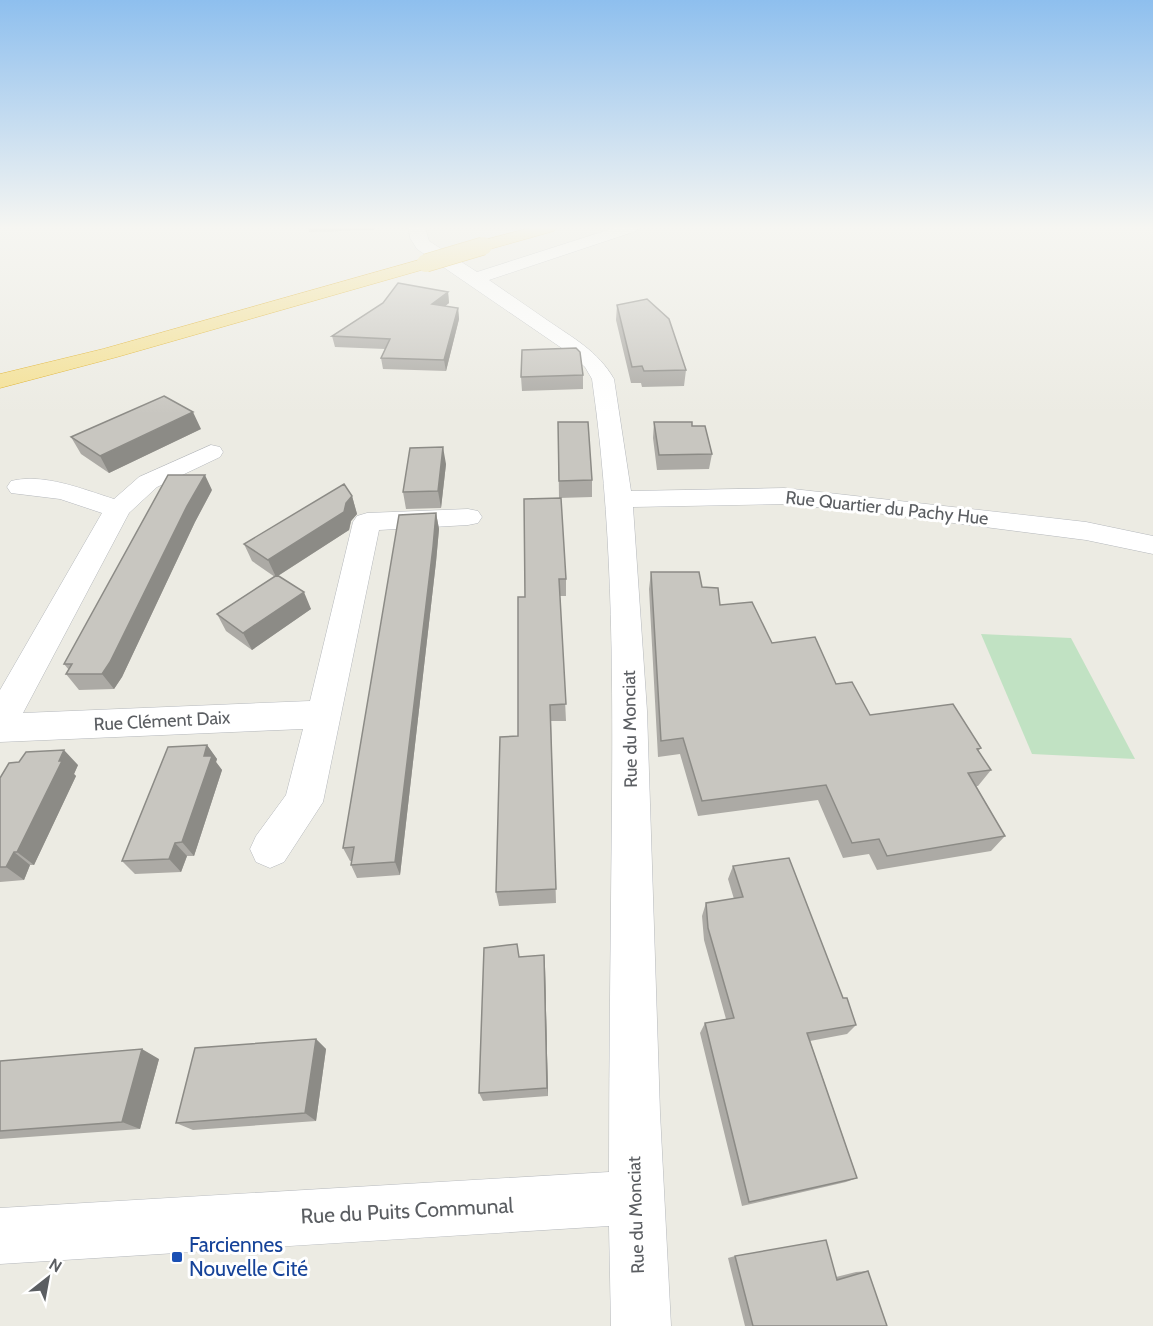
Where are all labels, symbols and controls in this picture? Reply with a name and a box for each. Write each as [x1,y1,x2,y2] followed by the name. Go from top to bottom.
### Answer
[784,486,990,530] street label: Rue Quartier du Pachy Hue
[618,670,642,788] street label: Rue du Monciat
[93,706,231,736] street label: Rue Clément Daix
[623,1156,649,1274] street label: Rue du Monciat
[300,1192,514,1229] street label: Rue du Puits Communal
[189,1232,308,1281] place label: Farciennes Nouvelle Cité
[18,1248,78,1308] north arrow
[170,1250,184,1264] marker: Farciennes Nouvelle Cité
[46,1255,65,1277] text: N

